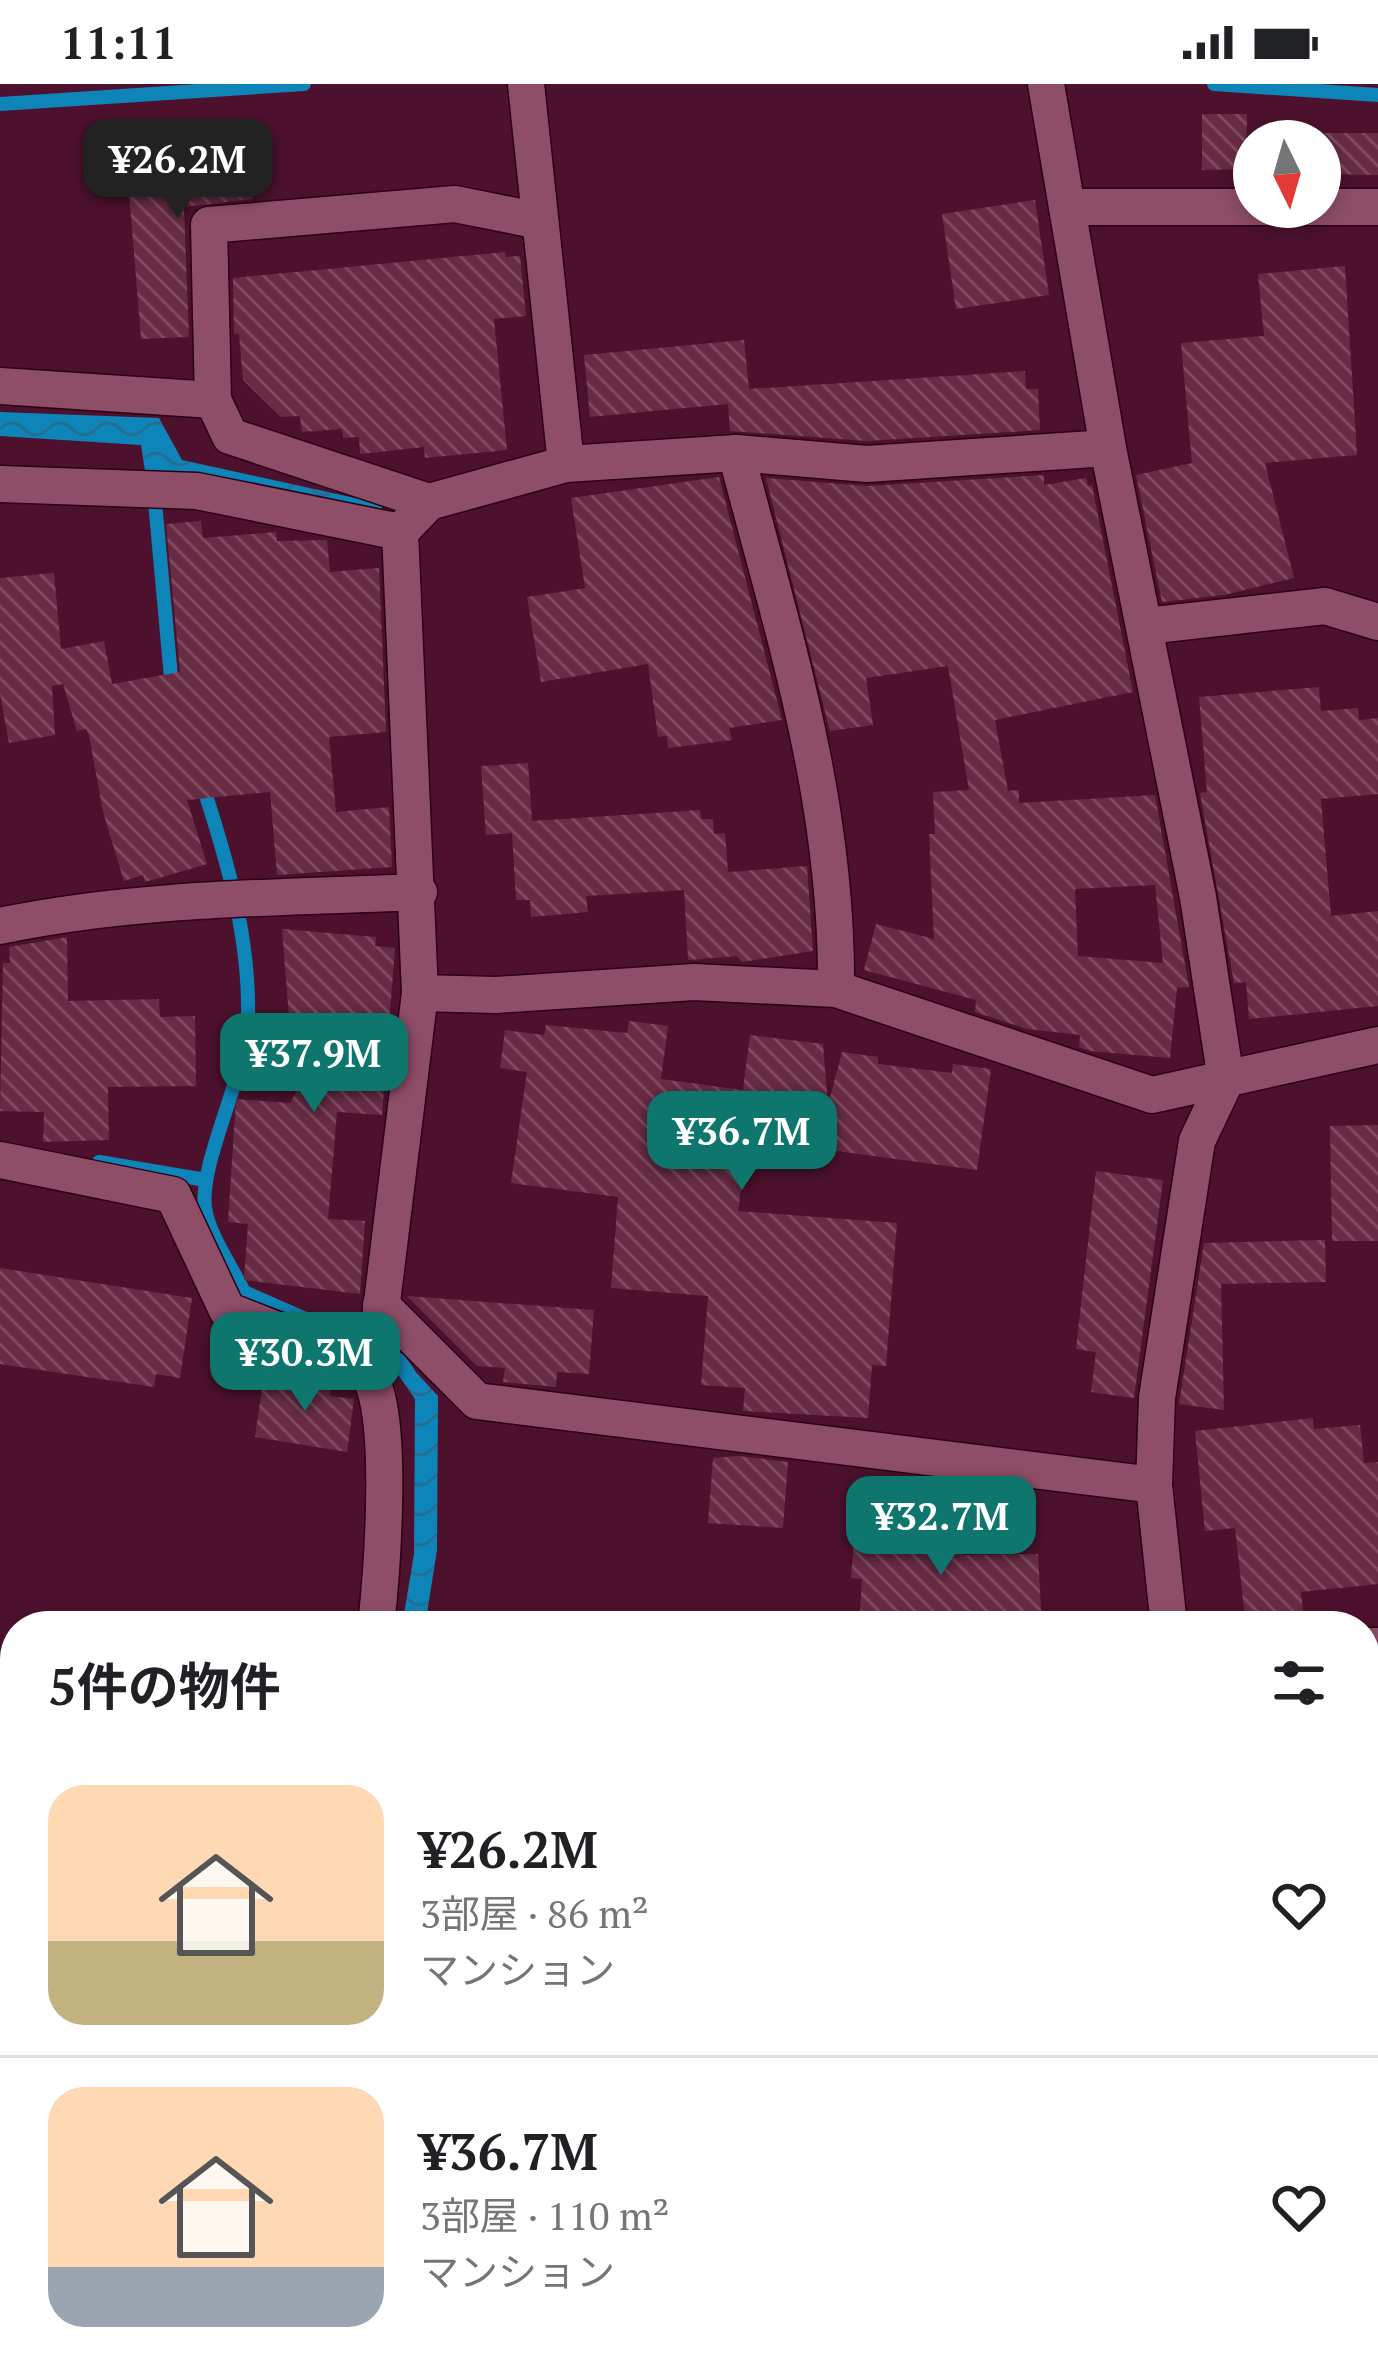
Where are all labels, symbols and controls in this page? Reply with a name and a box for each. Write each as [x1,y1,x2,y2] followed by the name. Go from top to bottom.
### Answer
[60,12,177,72] text: 11:11
[80,119,276,221] pin: ¥26.2M
[1233,120,1341,228] north arrow
[1233,120,1341,228] map controls
[110,132,246,184] text: ¥26.2M
[216,1013,412,1115] pin: ¥37.9M
[247,1026,381,1078] text: ¥37.9M
[644,1091,840,1193] pin: ¥36.7M
[674,1104,810,1156] text: ¥36.7M
[207,1312,403,1414] pin: ¥30.3M
[237,1325,373,1377] text: ¥30.3M
[843,1476,1039,1578] pin: ¥32.7M
[873,1489,1009,1541] text: ¥32.7M
[1266,1650,1332,1716] icon: filters
[48,1652,281,1720] text: 5件の物件
[420,1815,598,1883] text: ¥26.2M
[144,1833,288,1977] icon: home
[1266,1872,1332,1938] icon: heart
[420,1887,649,1939] text: 3部屋 · 86 m²
[420,1943,615,1995] text: マンション
[420,2117,598,2185] text: ¥36.7M
[144,2135,288,2279] icon: home
[1266,2174,1332,2240] icon: heart
[420,2189,669,2241] text: 3部屋 · 110 m²
[420,2245,615,2297] text: マンション

